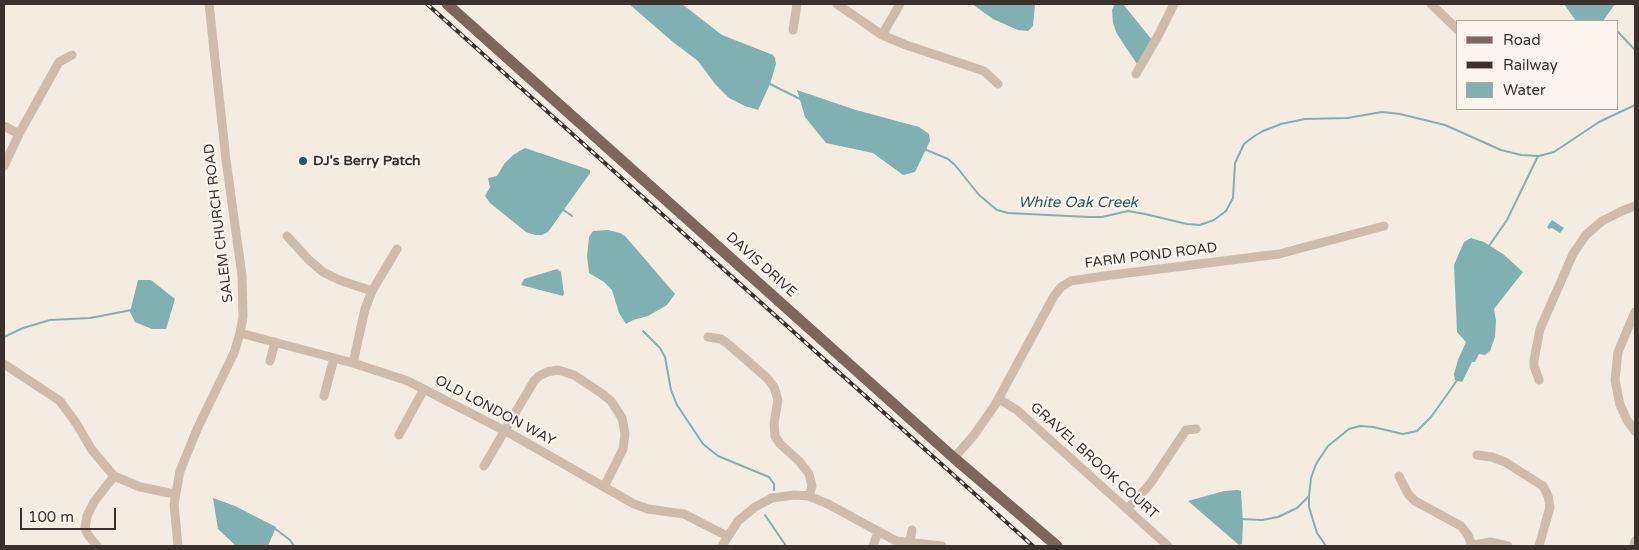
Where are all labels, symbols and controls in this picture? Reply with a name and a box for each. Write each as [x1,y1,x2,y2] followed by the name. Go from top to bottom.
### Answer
[1456,20,1619,110] legend
[1503,31,1541,49] text: Road
[1503,56,1558,74] text: Railway
[1503,81,1546,99] text: Water
[201,143,237,303] street label: SALEM CHURCH ROAD
[313,153,421,169] place label: DJ's Berry Patch
[297,155,309,167] marker: DJ's Berry Patch
[1018,194,1138,212] water label: White Oak Creek
[722,229,800,301] street label: DAVIS DRIVE
[1084,240,1218,272] street label: FARM POND ROAD
[432,372,558,450] street label: OLD LONDON WAY
[1027,399,1161,523] street label: GRAVEL BROOK COURT
[22,498,119,530] scale bar
[28,508,74,526] text: 100 m

